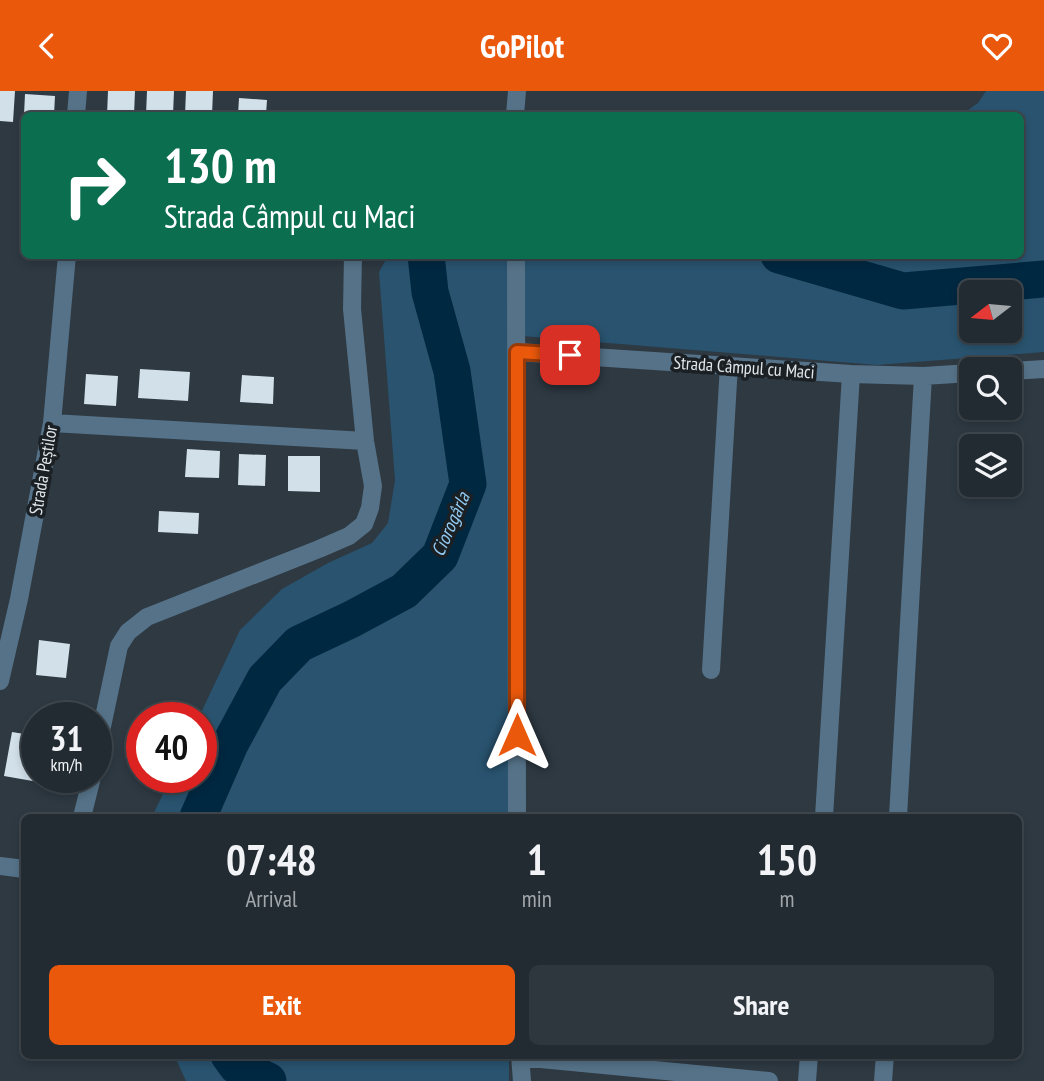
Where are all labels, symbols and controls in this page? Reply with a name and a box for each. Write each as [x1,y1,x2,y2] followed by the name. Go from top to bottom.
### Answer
[480,25,564,67] text: GoPilot
[28,27,66,65] icon: back
[978,27,1016,65] icon: heart
[164,133,277,197] text: 130 m
[49,140,140,231] icon: right
[164,195,415,237] text: Strada Câmpul cu Maci
[959,280,1022,343] north arrow
[959,280,1022,497] map controls
[540,325,600,385] pin
[551,336,589,374] icon: arrive
[673,351,815,383] street label: Strada Câmpul cu Maci
[959,357,1022,420] button: search
[24,423,62,517] street label: Strada Peștilor
[959,434,1022,497] button: layers
[425,487,475,560] water label: Ciorogârla
[480,698,554,772] position arrow
[126,702,217,793] speed limit sign: 40
[50,715,83,761] text: 31
[51,753,82,776] text: km/h
[226,832,317,887] text: 07:48
[527,832,547,887] text: 1
[757,832,817,887] text: 150
[245,884,297,913] text: Arrival
[522,884,552,913] text: min
[779,884,794,913] text: m
[49,965,515,1045] button: Exit
[529,965,994,1045] button: Share

